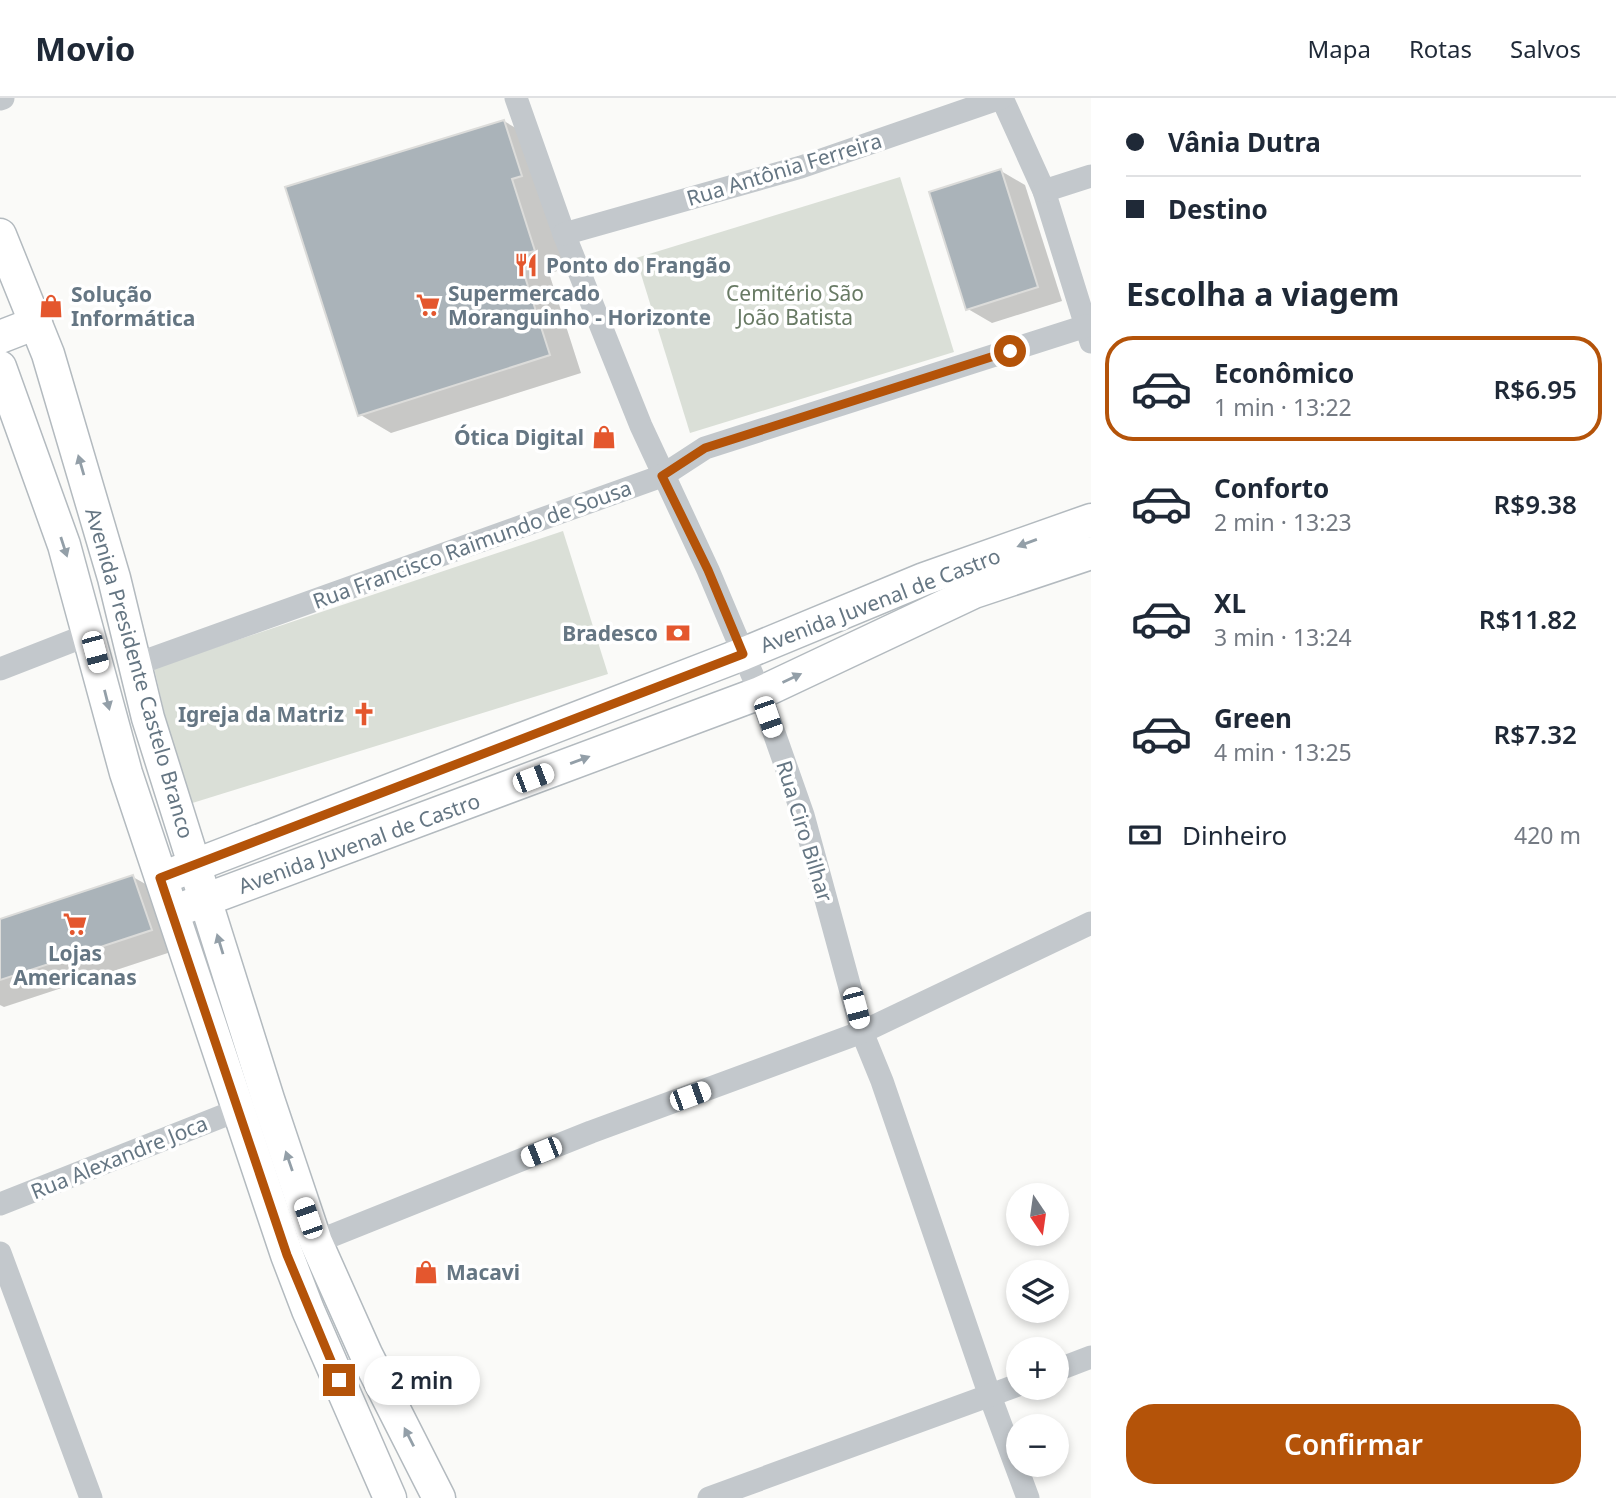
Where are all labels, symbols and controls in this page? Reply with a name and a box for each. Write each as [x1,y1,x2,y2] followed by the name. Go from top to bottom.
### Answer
[35,26,135,71] text: Movio
[1307,32,1371,65] text: Mapa
[1409,32,1472,65] text: Rotas
[1510,32,1581,65] text: Salvos
[1168,124,1321,160] text: Vânia Dutra
[683,126,885,212] street label: Rua Antônia Ferreira
[1168,191,1268,227] text: Destino
[512,251,540,279] restaurant icon: Ponto do Frangão
[546,251,731,279] place label: Ponto do Frangão
[1126,272,1399,315] text: Escolha a viagem
[448,279,711,331] place label: Supermercado Moranguinho - Horizonte
[726,279,864,331] park label: Cemitério São João Batista
[71,280,195,332] place label: Solução Informática
[414,291,442,319] supermarket icon: Supermercado Moranguinho - Horizonte
[37,292,65,320] shop icon: Solução Informática
[994,335,1026,367] route start
[1214,355,1354,391] text: Econômico
[1130,357,1193,420] icon: car
[1494,371,1577,407] text: R$6.95
[1214,391,1352,423] text: 1 min · 13:22
[454,423,584,451] place label: Ótica Digital
[590,423,618,451] shop icon: Ótica Digital
[76,455,86,476] one-way arrow
[1214,470,1329,506] text: Conforto
[1130,472,1193,535] icon: car
[309,473,635,615] street label: Rua Francisco Raimundo de Sousa
[1494,486,1577,522] text: R$9.38
[79,504,201,842] street label: Avenida Presidente Castelo Branco
[1214,506,1352,538] text: 2 min · 13:23
[59,537,70,558] one-way arrow
[1016,537,1037,548] one-way arrow
[756,541,1004,659] street label: Avenida Juvenal de Castro
[1214,585,1246,621] text: XL
[1130,587,1193,650] icon: car
[1479,601,1577,637] text: R$11.82
[562,619,658,647] place label: Bradesco
[664,619,692,647] bank icon: Bradesco
[1214,621,1352,653] text: 3 min · 13:24
[80,629,111,675] car
[782,672,802,684] one-way arrow
[102,689,113,711] one-way arrow
[752,694,785,740] car
[178,700,344,728] place label: Igreja da Matriz
[350,700,378,728] church icon: Igreja da Matriz
[1214,700,1292,736] text: Green
[1130,702,1193,765] icon: car
[1494,716,1577,752] text: R$7.32
[1214,736,1352,768] text: 4 min · 13:25
[569,754,590,765] one-way arrow
[770,757,840,905] street label: Rua Ciro Bilhar
[510,761,557,795] car
[234,786,484,900] street label: Avenida Juvenal de Castro
[1126,816,1164,854] icon: cash
[1182,817,1287,853] text: Dinheiro
[1514,819,1581,851] text: 420 m
[61,910,89,938] supermarket icon: Lojas Americanas
[215,934,225,955] one-way arrow
[13,939,137,991] place label: Lojas Americanas
[841,985,872,1031] car
[667,1079,714,1113] car
[27,1109,211,1205] street label: Rua Alexandre Joca
[518,1134,565,1170] car
[283,1151,294,1172] one-way arrow
[1006,1183,1069,1246] north arrow
[1006,1183,1069,1477] map controls
[292,1195,325,1241] car
[412,1258,440,1286] shop icon: Macavi
[446,1258,520,1286] place label: Macavi
[1006,1260,1069,1323] button: layers
[1006,1337,1069,1400] button: +
[364,1356,479,1404] callout: 2 min
[323,1364,355,1396] route end
[391,1364,453,1396] text: 2 min
[1126,1404,1581,1484] button: Confirmar
[1006,1414,1069,1477] button: −
[403,1427,414,1447] one-way arrow

